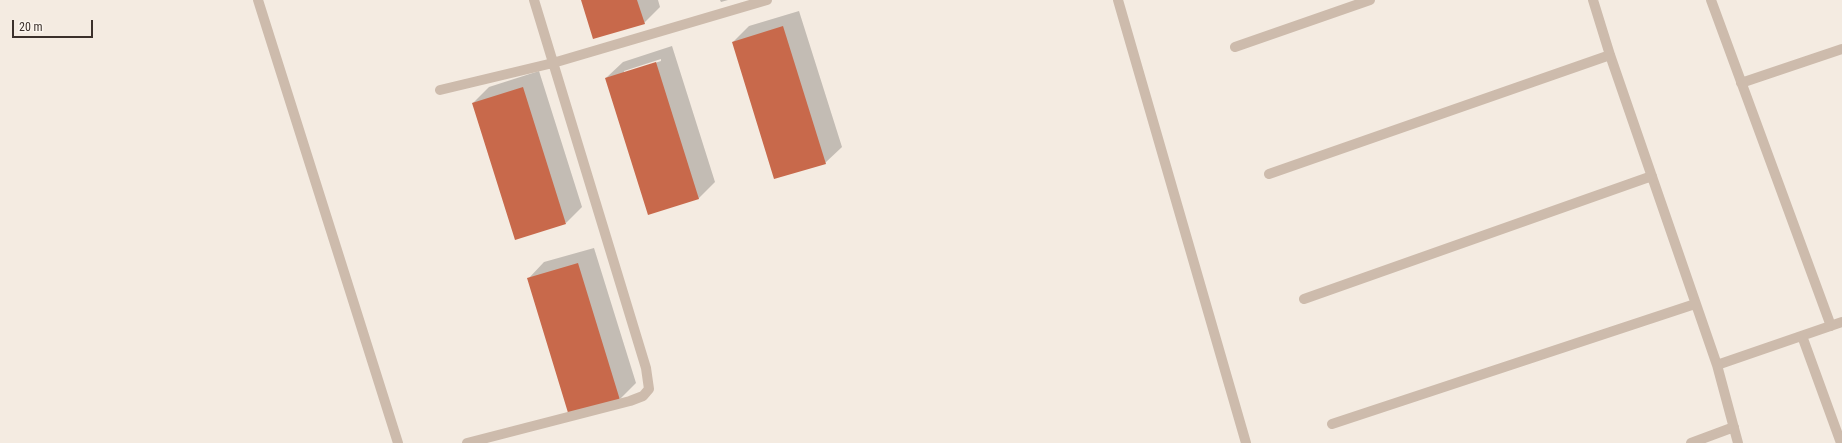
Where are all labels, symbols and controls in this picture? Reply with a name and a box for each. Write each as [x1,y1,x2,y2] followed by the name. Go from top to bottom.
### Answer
[14,12,95,38] scale bar
[19,20,43,34] text: 20 m

